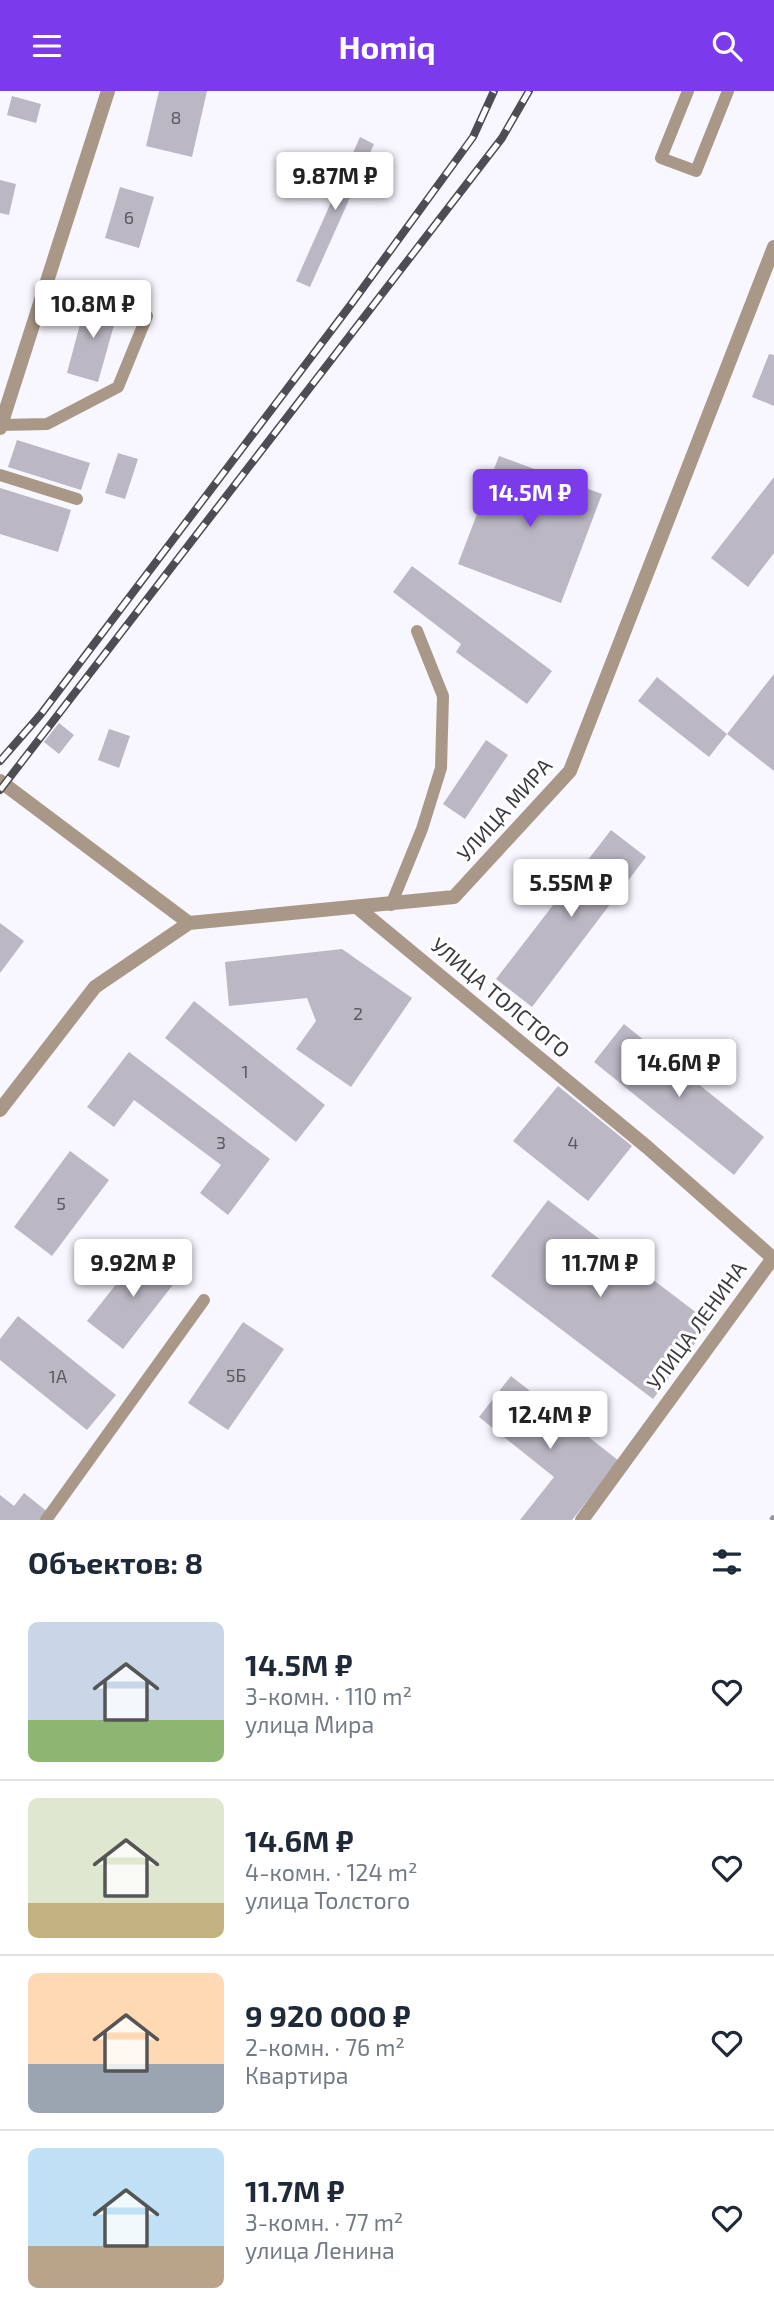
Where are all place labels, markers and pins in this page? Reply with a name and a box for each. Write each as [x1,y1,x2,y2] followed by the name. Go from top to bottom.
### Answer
[270,152,400,212] pin: 9.87M ₽
[28,281,158,340] pin: 10.8M ₽
[465,469,595,529] pin: 14.5M ₽
[506,859,636,919] pin: 5.55M ₽
[614,1039,744,1099] pin: 14.6M ₽
[68,1239,198,1299] pin: 9.92M ₽
[535,1239,665,1299] pin: 11.7M ₽
[485,1391,615,1451] pin: 12.4M ₽

